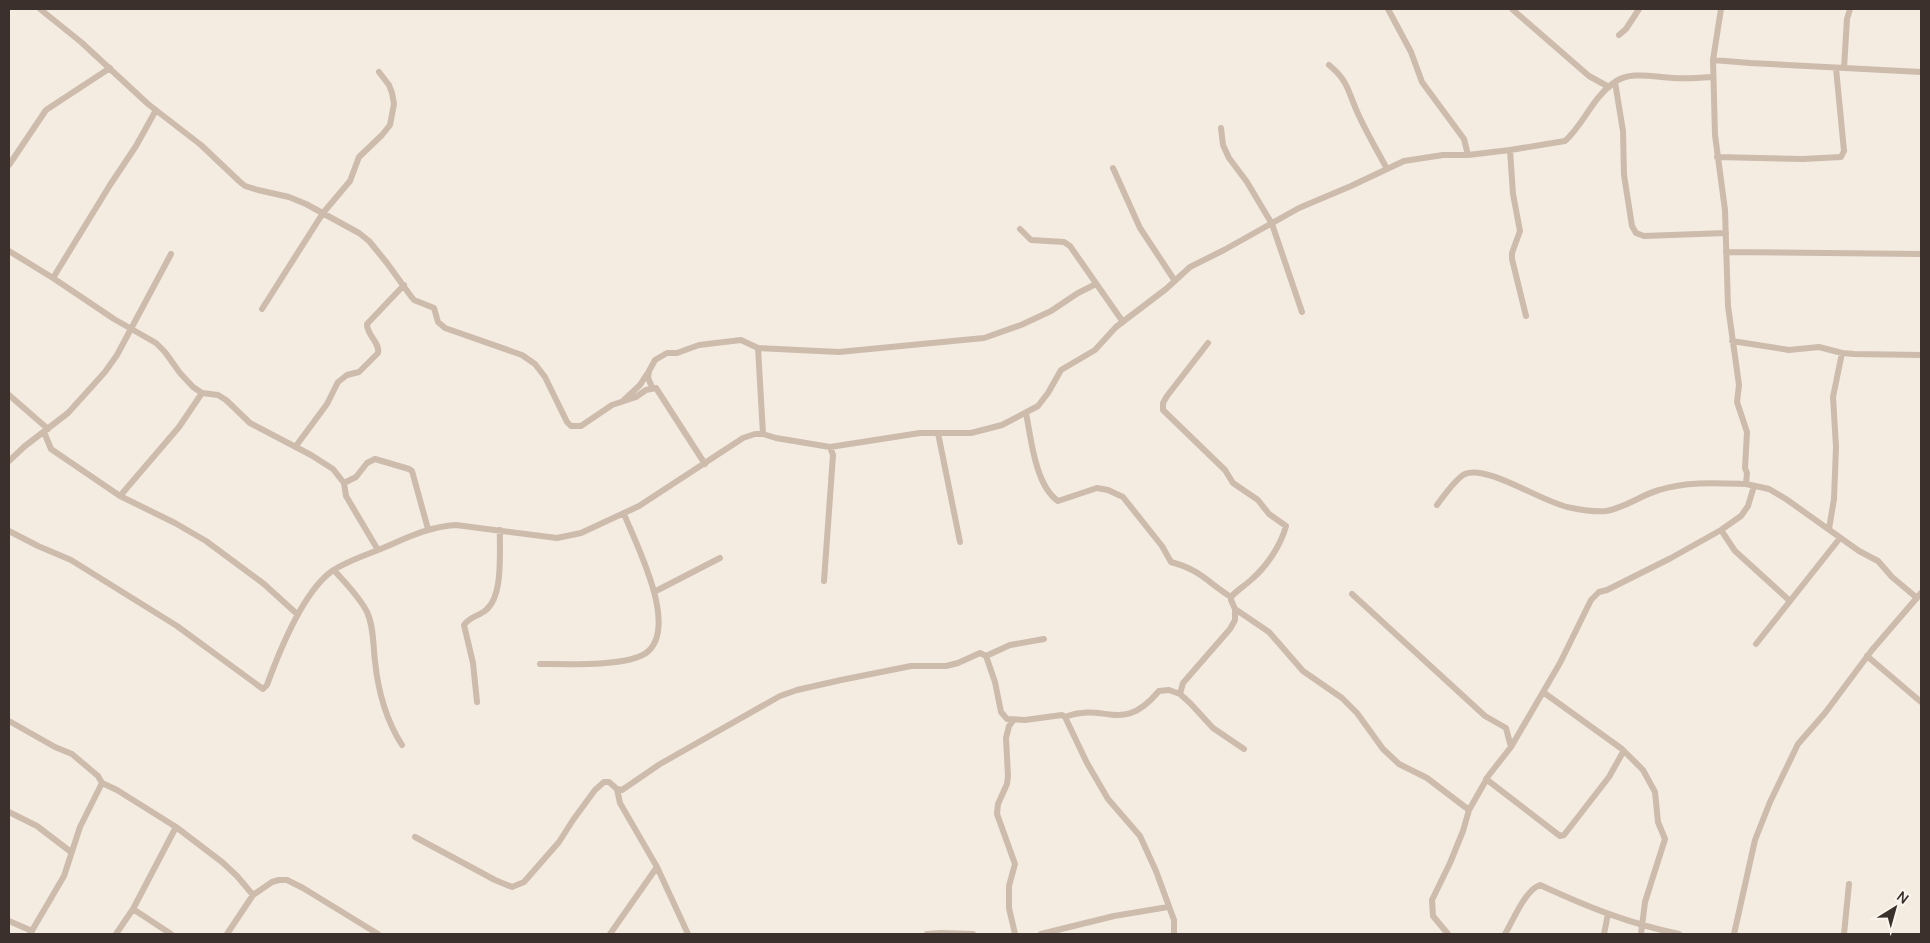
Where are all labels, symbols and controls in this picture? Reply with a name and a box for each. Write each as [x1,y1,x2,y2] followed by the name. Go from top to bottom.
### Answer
[1870,883,1920,933] north arrow
[1893,887,1913,908] text: N

